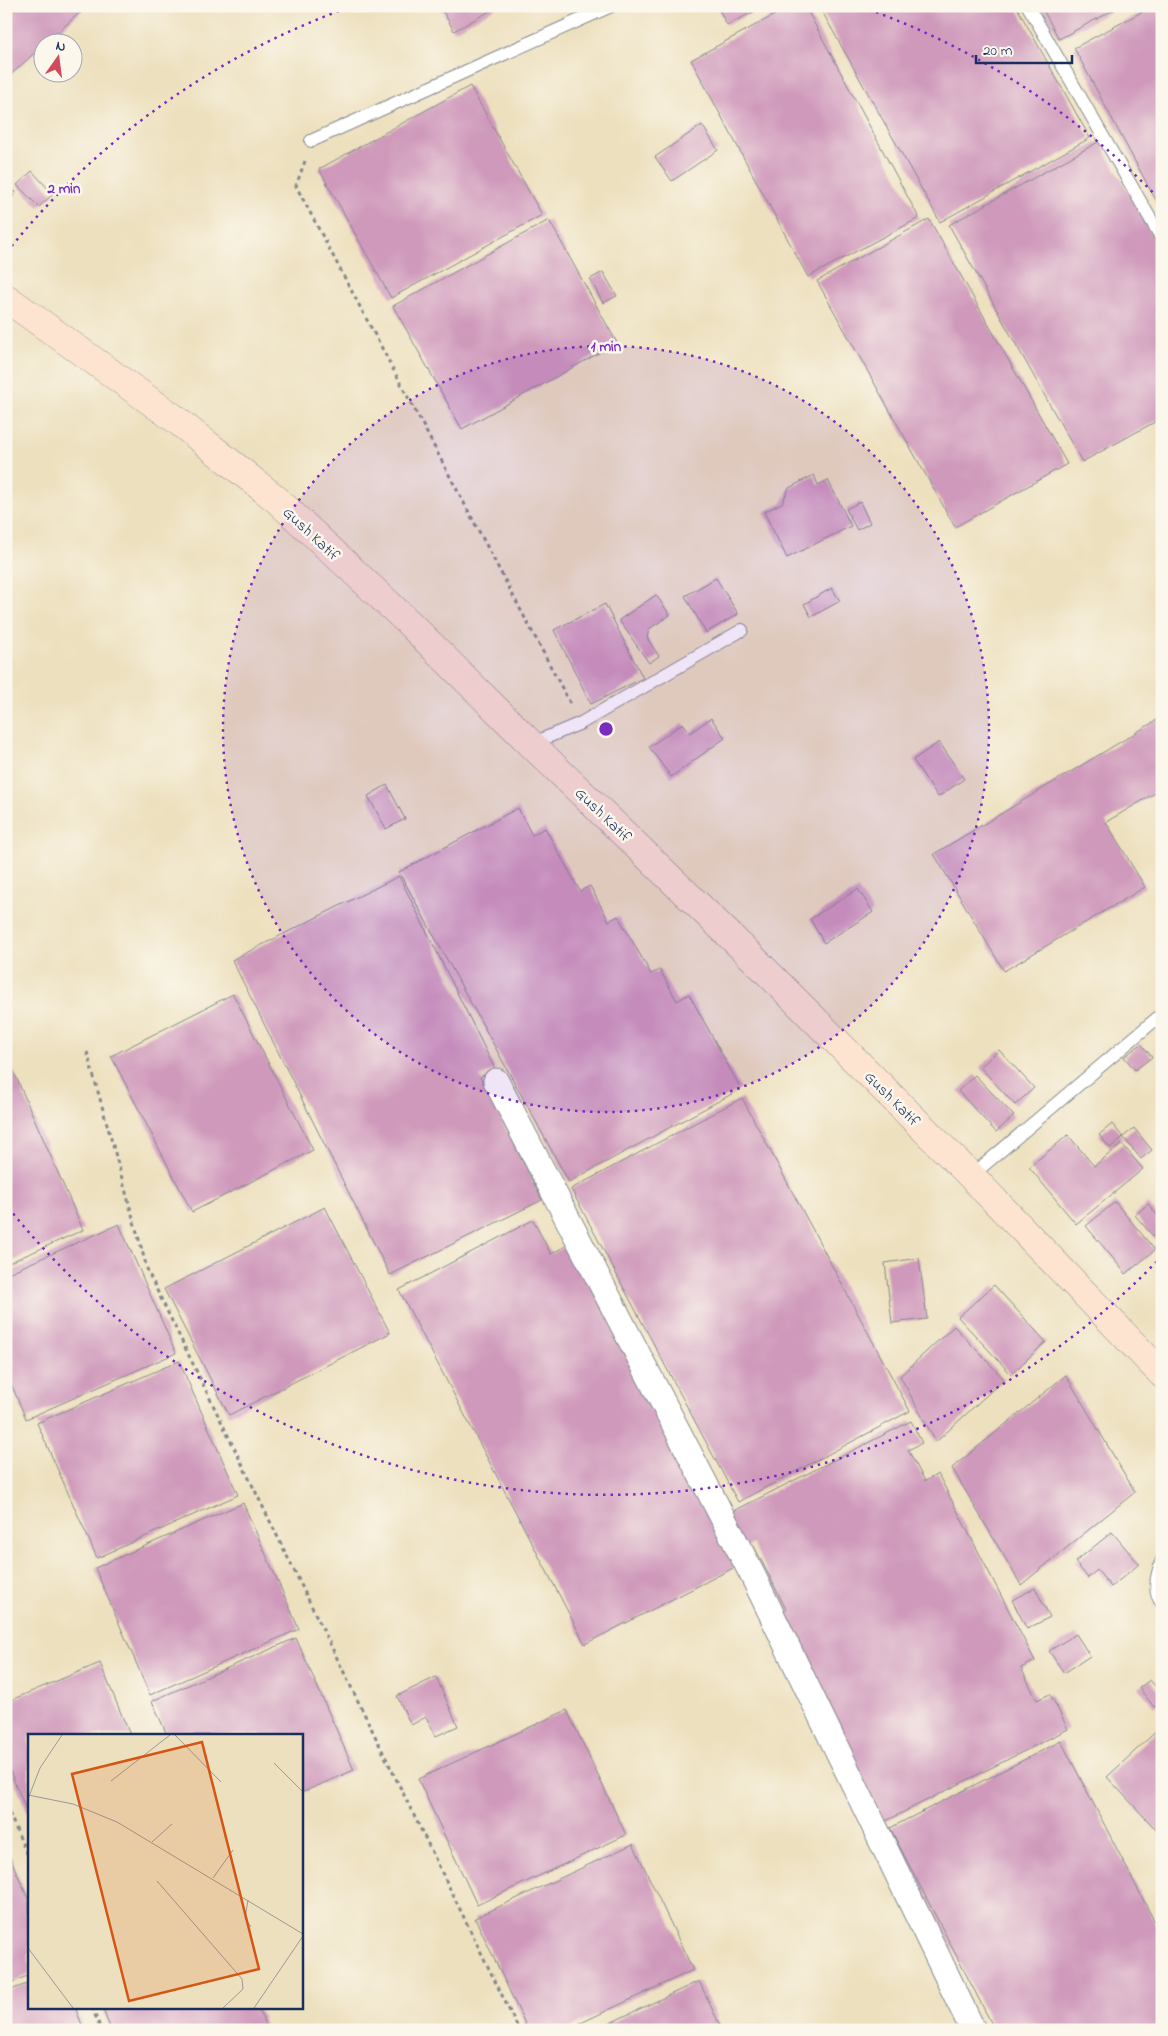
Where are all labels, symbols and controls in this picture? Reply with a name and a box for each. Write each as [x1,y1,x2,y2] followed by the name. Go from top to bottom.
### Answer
[32,32,82,82] north arrow
[976,32,1072,64] scale bar
[54,36,68,58] text: N
[983,40,1013,62] text: 20 m
[47,178,81,200] text: 2 min
[591,336,622,358] text: 1 min
[277,501,345,568] street label: Gush Katif
[597,720,615,738] centre of rings
[569,782,637,849] street label: Gush Katif
[858,1066,926,1133] street label: Gush Katif
[28,1734,302,2008] inset map

